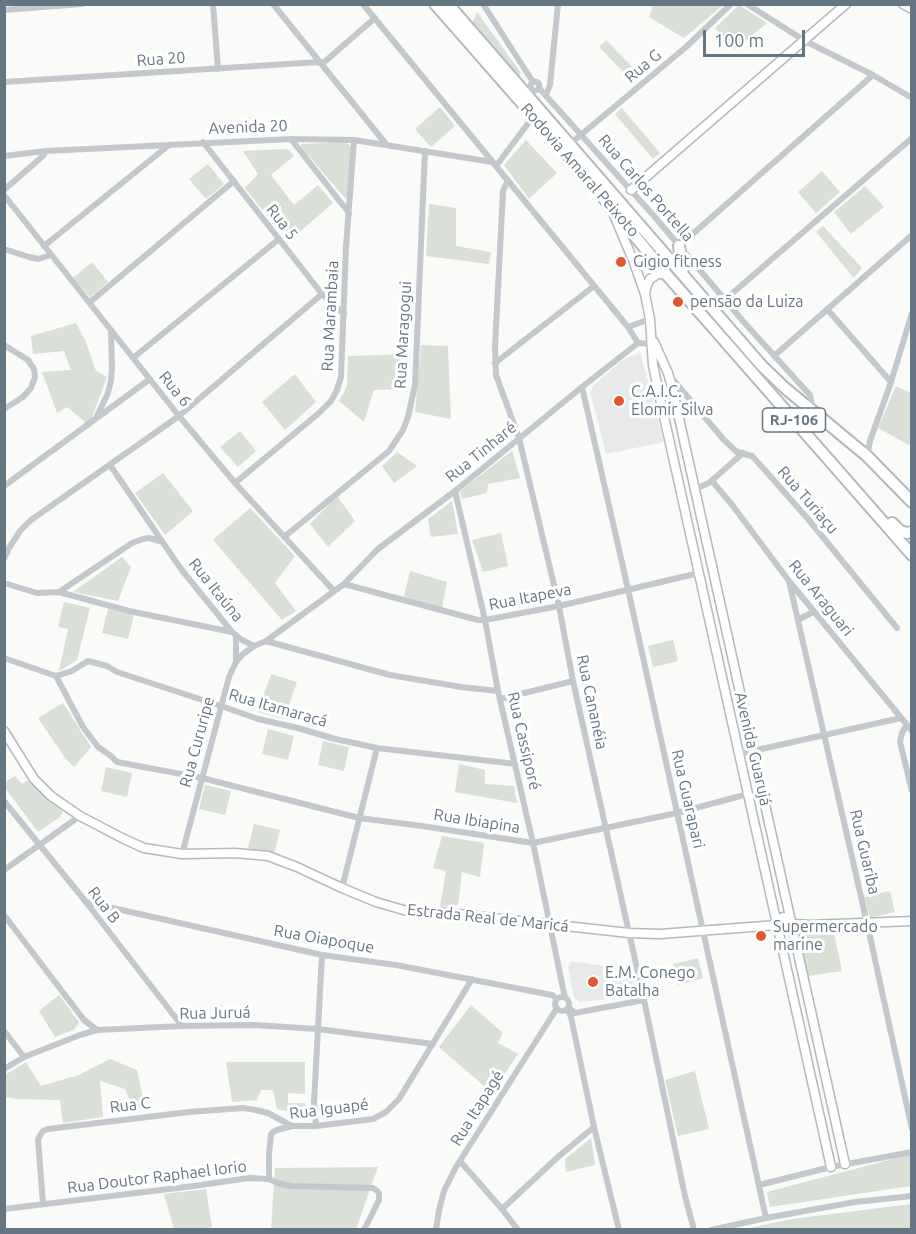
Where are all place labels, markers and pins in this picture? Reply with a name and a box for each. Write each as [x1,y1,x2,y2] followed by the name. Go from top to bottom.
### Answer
[633,252,722,272] place label: Gigio fitness
[614,255,628,269] marker: Gigio fitness
[690,292,803,312] place label: pensão da Luiza
[671,295,685,309] marker: pensão da Luiza
[631,382,713,420] place label: C.A.I.C. Elomir Silva
[612,394,626,408] marker: C.A.I.C. Elomir Silva
[773,917,878,955] place label: Supermercado marine
[754,929,768,943] marker: Supermercado marine
[605,963,695,1001] place label: E.M. Conego Batalha
[586,975,600,989] marker: E.M. Conego Batalha

